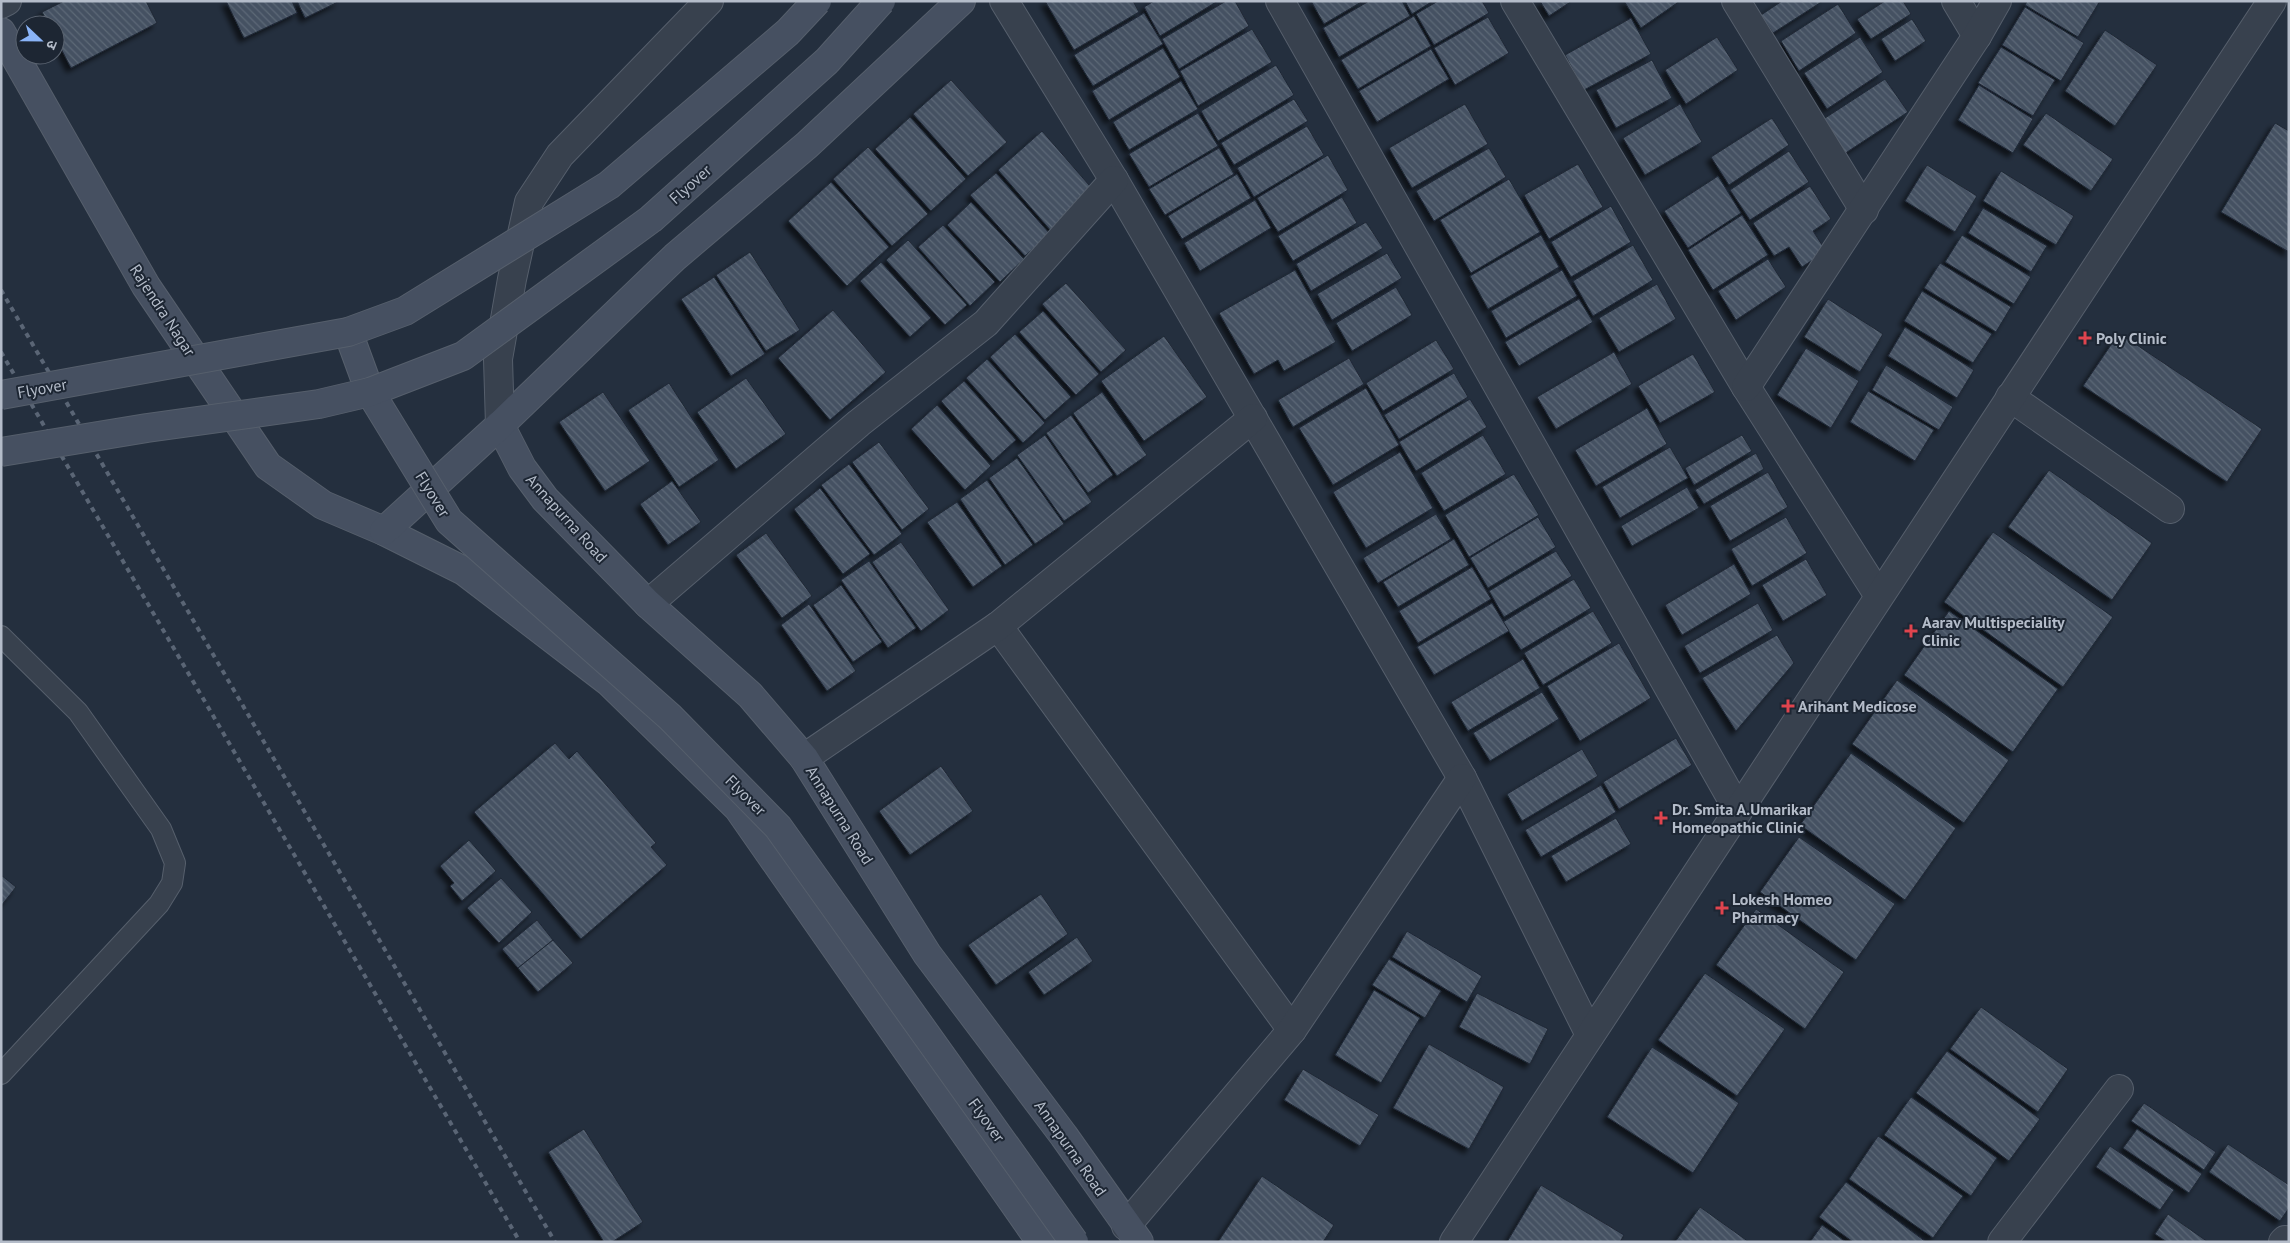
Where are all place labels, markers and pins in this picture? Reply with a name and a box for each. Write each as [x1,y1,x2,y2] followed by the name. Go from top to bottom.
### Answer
[2096,328,2167,348] place label: Poly Clinic
[2078,331,2092,345] marker: Poly Clinic
[1922,612,2065,650] place label: Aarav Multispeciality Clinic
[1904,624,1918,638] marker: Aarav Multispeciality Clinic
[1798,696,1917,716] place label: Arihant Medicose
[1782,700,1794,712] marker: Arihant Medicose
[1672,799,1813,837] place label: Dr. Smita A.Umarikar Homeopathic Clinic
[1654,811,1668,825] marker: Dr. Smita A.Umarikar Homeopathic Clinic
[1732,889,1833,927] place label: Lokesh Homeo Pharmacy
[1716,902,1728,914] marker: Lokesh Homeo Pharmacy

